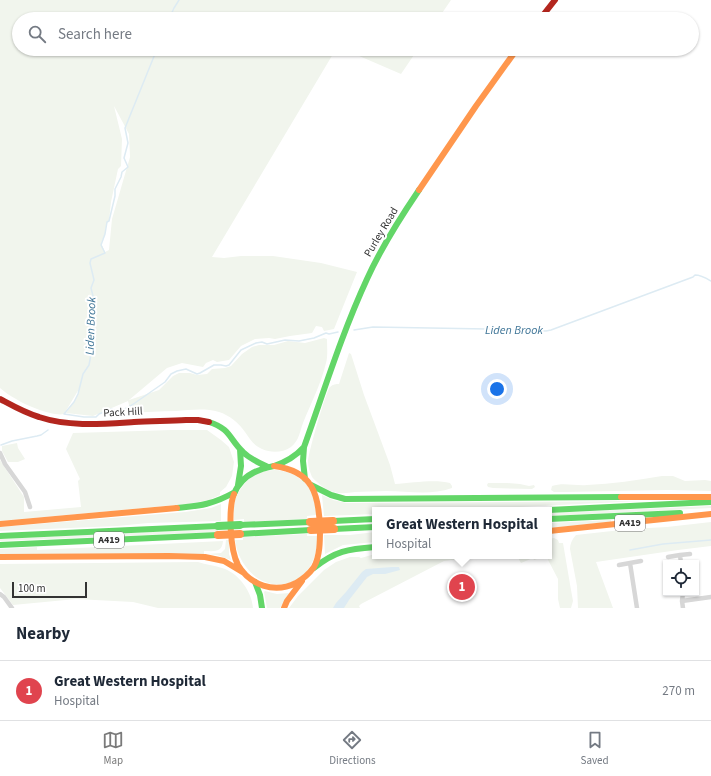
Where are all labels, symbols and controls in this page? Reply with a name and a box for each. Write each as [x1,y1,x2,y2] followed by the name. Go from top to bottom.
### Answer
[12,12,699,56] search box
[26,23,48,45] icon: search
[58,24,132,45] text: Search here
[360,204,402,260] street label: Purley Road
[81,296,101,355] water label: Liden Brook
[485,322,543,339] water label: Liden Brook
[487,379,507,399] your location
[103,403,143,421] street label: Pack Hill
[372,507,552,559] popup
[386,514,538,535] text: Great Western Hospital
[615,515,645,531] road number: A419
[94,532,124,548] road number: A419
[386,535,431,553] text: Hospital
[663,560,699,596] map controls
[663,560,699,596] button: locate
[449,572,475,602] pin: 1
[12,580,87,599] scale bar
[18,581,46,596] text: 100 m
[16,622,70,646] text: Nearby
[54,671,206,692] text: Great Western Hospital
[26,682,32,700] text: 1
[662,682,695,700] text: 270 m
[54,692,99,710] text: Hospital
[102,729,124,768] tab: Map
[329,729,376,768] tab: Directions
[581,729,609,768] tab: Saved

